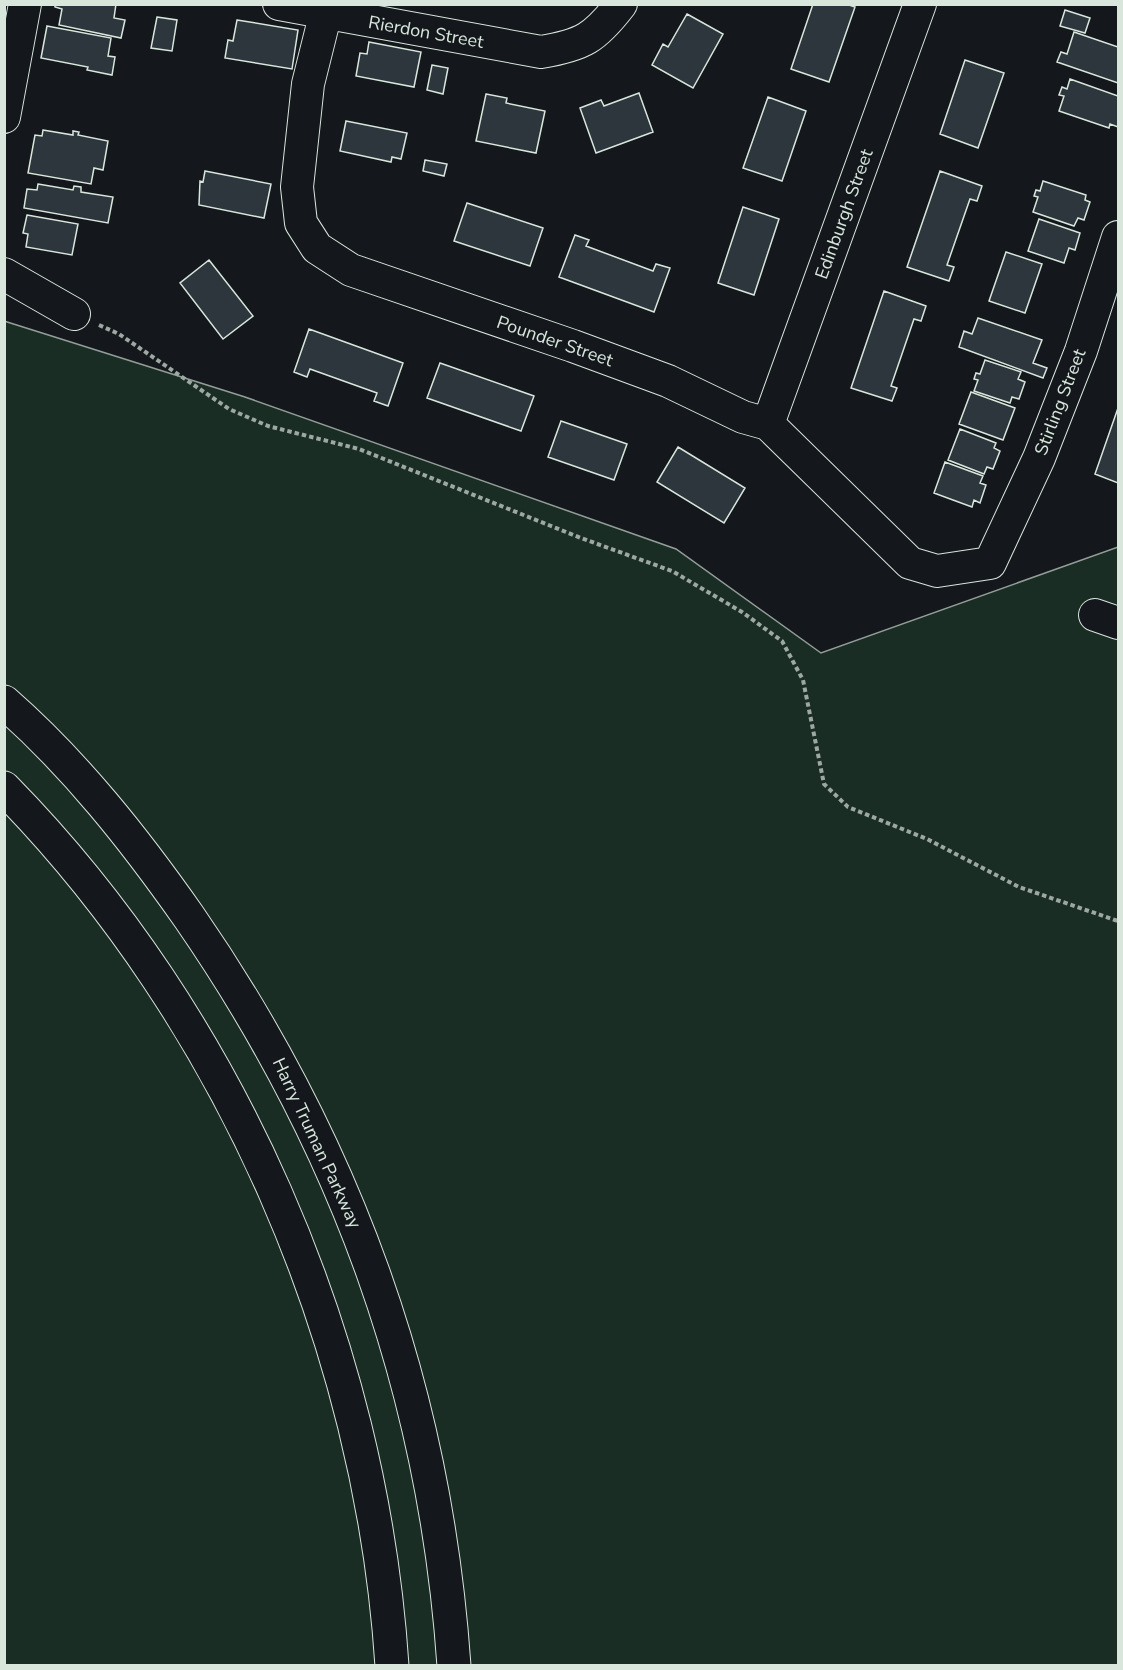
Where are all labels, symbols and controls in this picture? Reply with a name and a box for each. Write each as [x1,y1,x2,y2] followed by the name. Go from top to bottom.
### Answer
[367,10,486,54] street label: Rierdon Street
[809,145,879,282] street label: Edinburgh Street
[494,310,617,372] street label: Pounder Street
[1029,345,1092,459] street label: Stirling Street
[267,1054,367,1233] street label: Harry Truman Parkway

